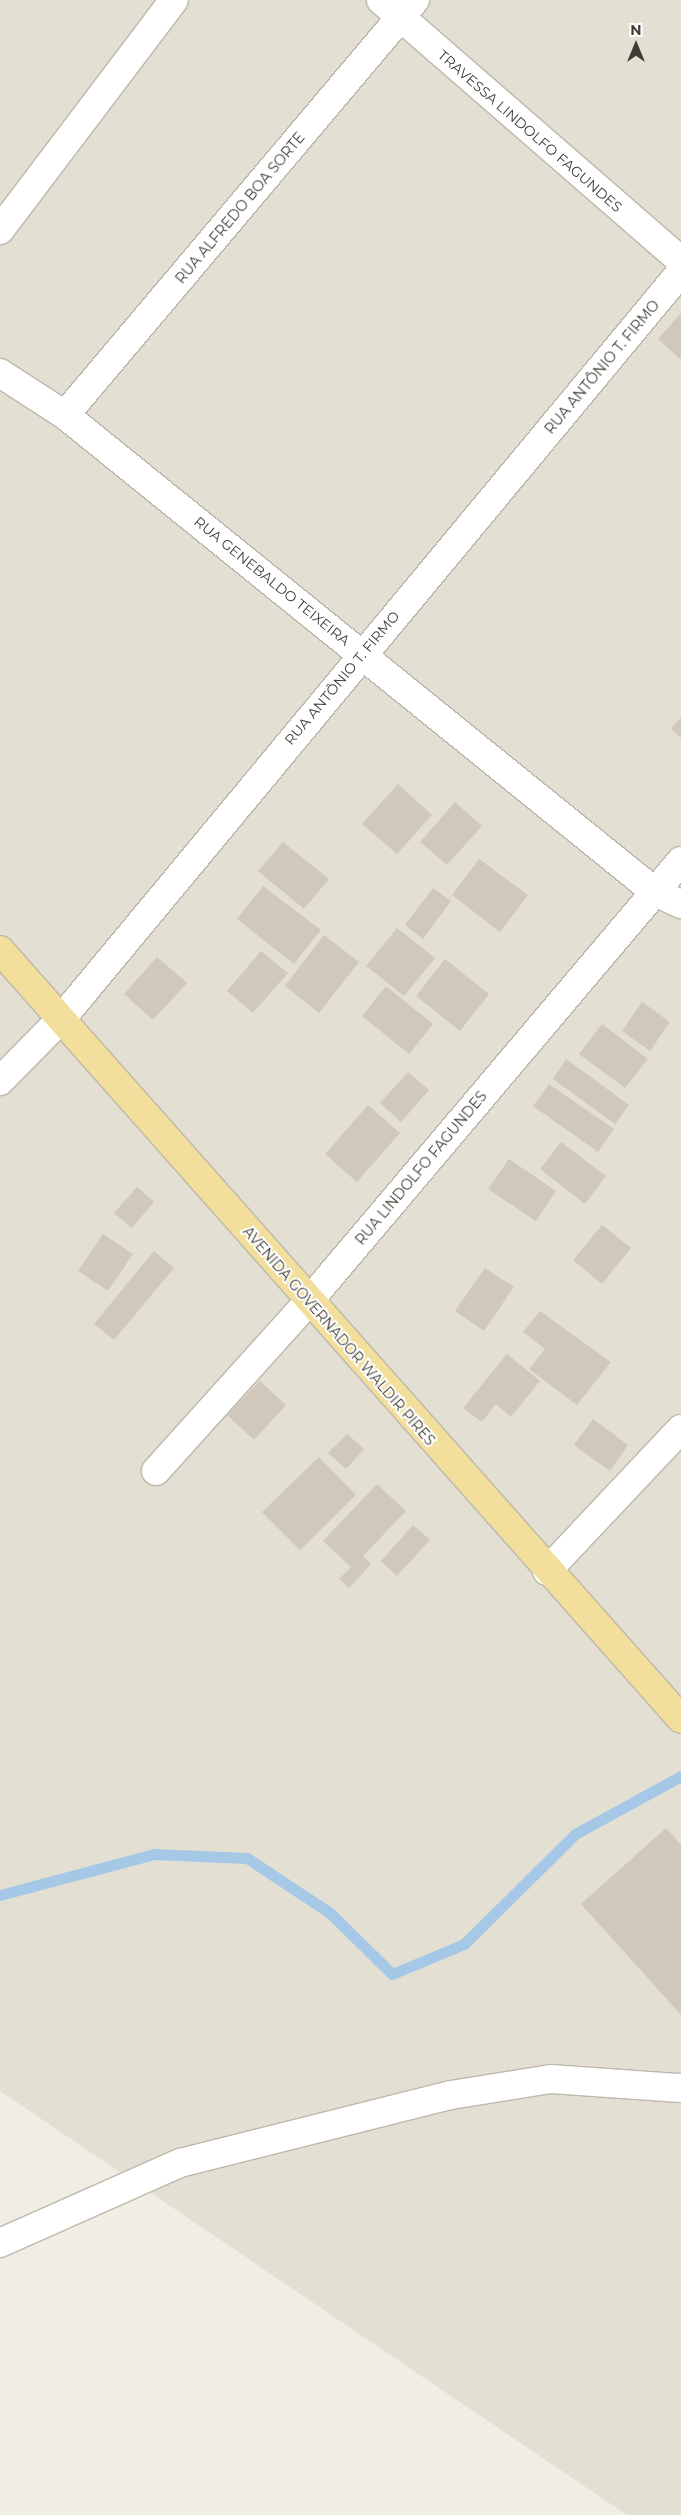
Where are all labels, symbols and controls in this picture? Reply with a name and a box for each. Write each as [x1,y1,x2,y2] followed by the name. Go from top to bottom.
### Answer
[611,20,661,70] north arrow
[630,21,642,39] text: N
[435,47,625,215] street label: TRAVESSA LINDOLFO FAGUNDES
[172,129,308,287] street label: RUA ALFREDO BOA SORTE
[541,297,663,437] street label: RUA ANTÔNIO T. FIRMO
[191,513,353,649] street label: RUA GENEBALDO TEIXEIRA
[281,608,403,748] street label: RUA ANTÔNIO T. FIRMO
[352,1088,490,1248] street label: RUA LINDOLFO FAGUNDES
[239,1223,439,1449] street label: AVENIDA GOVERNADOR WALDIR PIRES

